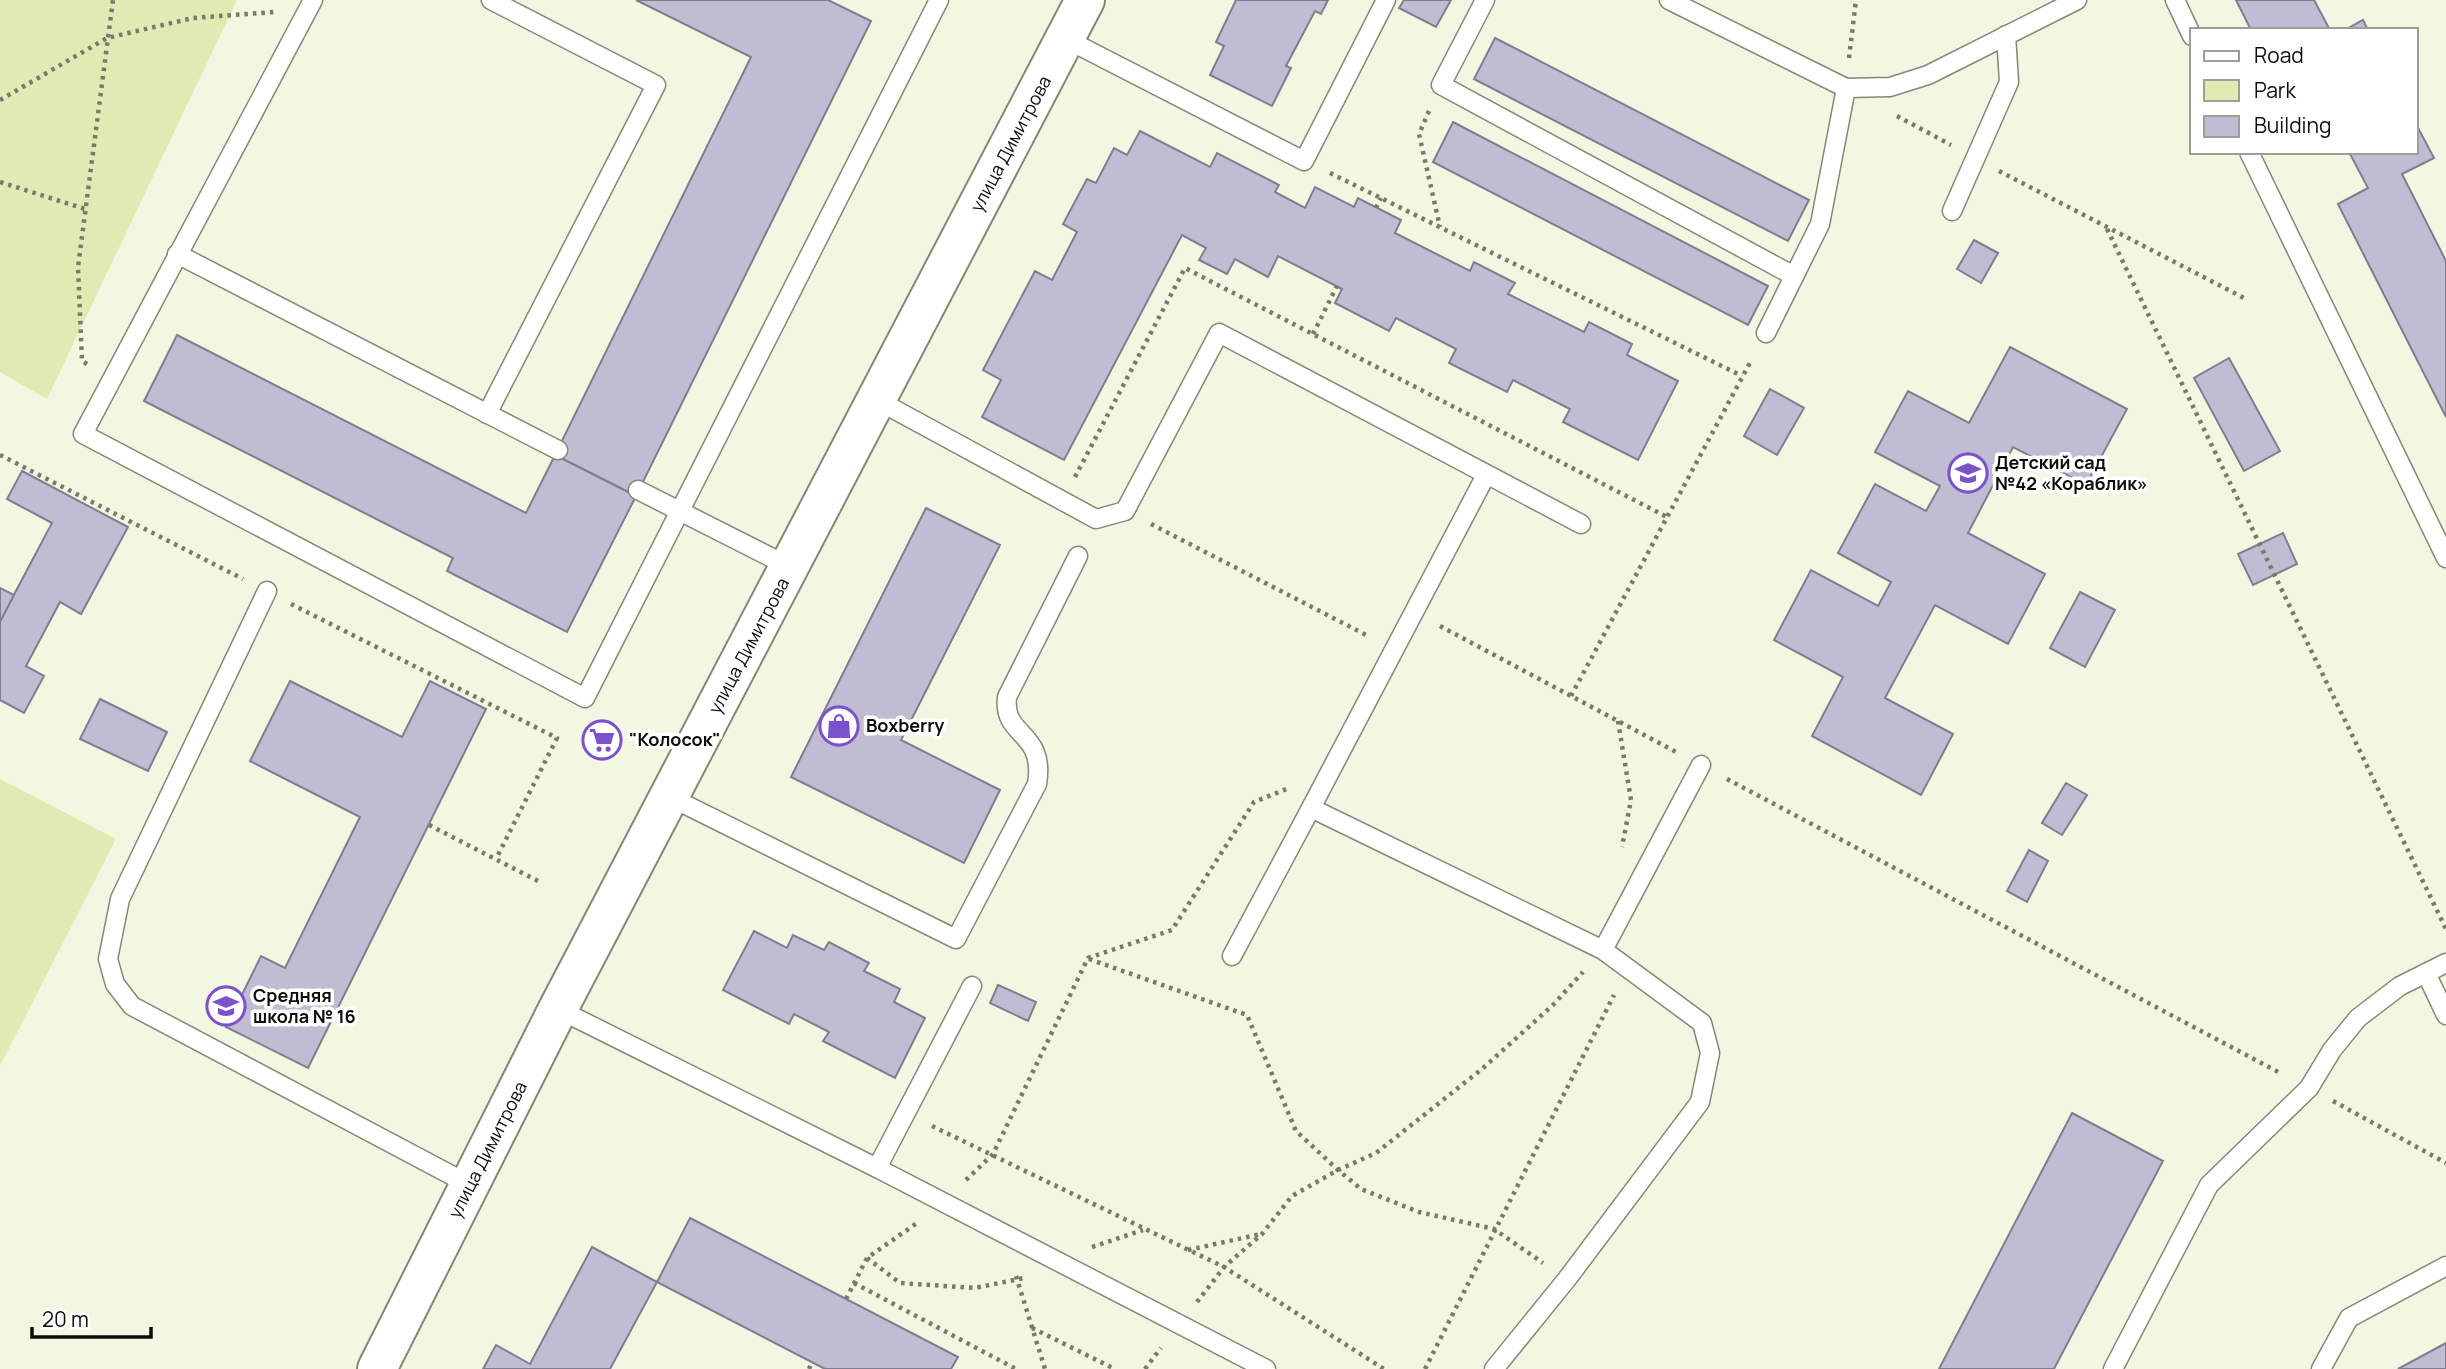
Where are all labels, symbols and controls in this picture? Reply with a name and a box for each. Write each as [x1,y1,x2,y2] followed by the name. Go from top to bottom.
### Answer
[2190,28,2418,154] legend
[2254,41,2304,69] text: Road
[964,71,1056,216] street label: улица Димитрова
[2254,76,2296,104] text: Park
[2254,111,2331,139] text: Building
[1995,450,2148,495] place label: Детский сад №42 «Кораблик»
[1947,452,1989,494] school or university icon: Детский сад №42 «Кораблик»
[702,573,794,718] street label: улица Димитрова
[818,705,860,747] shop icon: Boxberry
[866,713,944,737] place label: Boxberry
[581,719,623,761] supermarket icon: "Колосок"
[629,727,721,751] place label: "Колосок"
[253,983,356,1028] place label: Средняя школа № 16
[205,985,247,1027] school or university icon: Средняя школа № 16
[442,1077,532,1222] street label: улица Димитрова
[32,1296,150,1340] scale bar
[42,1305,89,1333] text: 20 m

